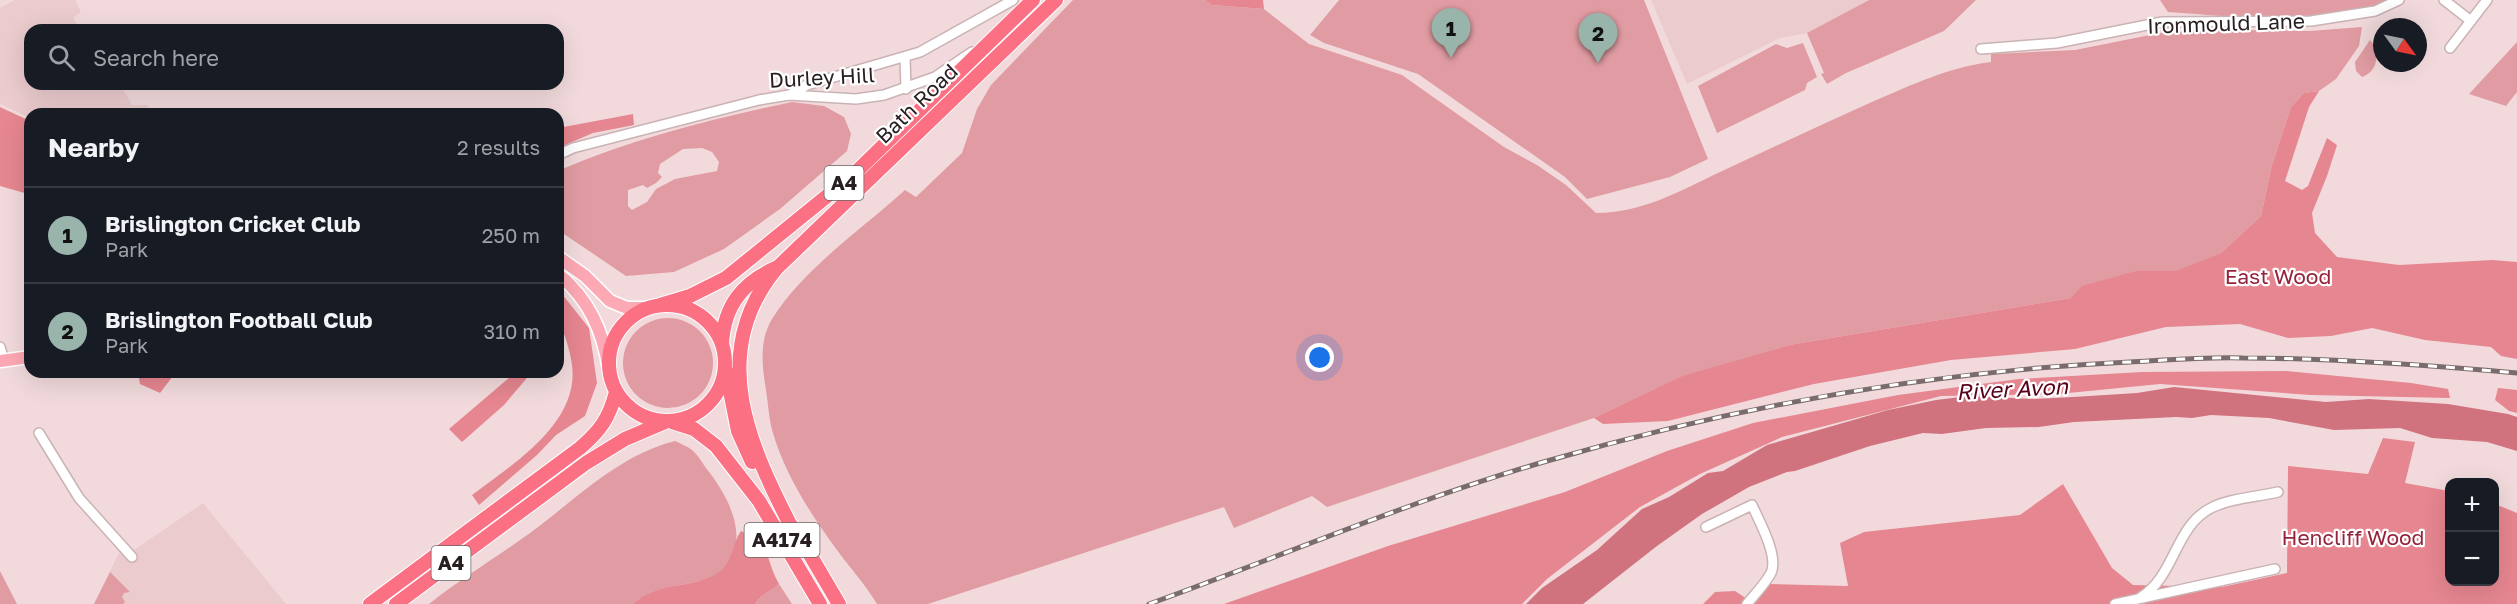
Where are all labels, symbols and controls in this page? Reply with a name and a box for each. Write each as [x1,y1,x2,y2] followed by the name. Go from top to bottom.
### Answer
[2147,7,2305,39] street label: Ironmould Lane
[1432,8,1470,58] pin: 1
[1578,14,1618,63] pin: 2
[2373,18,2427,72] north arrow
[24,24,564,90] search box
[45,41,78,74] icon: search
[93,44,219,71] text: Search here
[870,58,963,149] street label: Bath Road
[768,61,876,93] street label: Durley Hill
[48,132,139,163] text: Nearby
[457,135,540,159] text: 2 results
[824,166,864,200] road number: A4
[105,210,360,237] text: Brislington Cricket Club
[62,223,73,247] text: 1
[482,223,540,247] text: 250 m
[105,237,148,261] text: Park
[2225,263,2331,289] park label: East Wood
[105,306,373,333] text: Brislington Football Club
[61,319,74,343] text: 2
[484,319,540,343] text: 310 m
[105,333,148,357] text: Park
[1305,343,1334,372] your location
[1956,372,2070,405] water label: River Avon
[2445,478,2499,586] map controls
[2445,478,2499,532] button: +
[744,523,820,557] road number: A4174
[2281,524,2425,550] park label: Hencliff Wood
[2445,532,2499,586] button: −
[432,546,470,580] road number: A4

